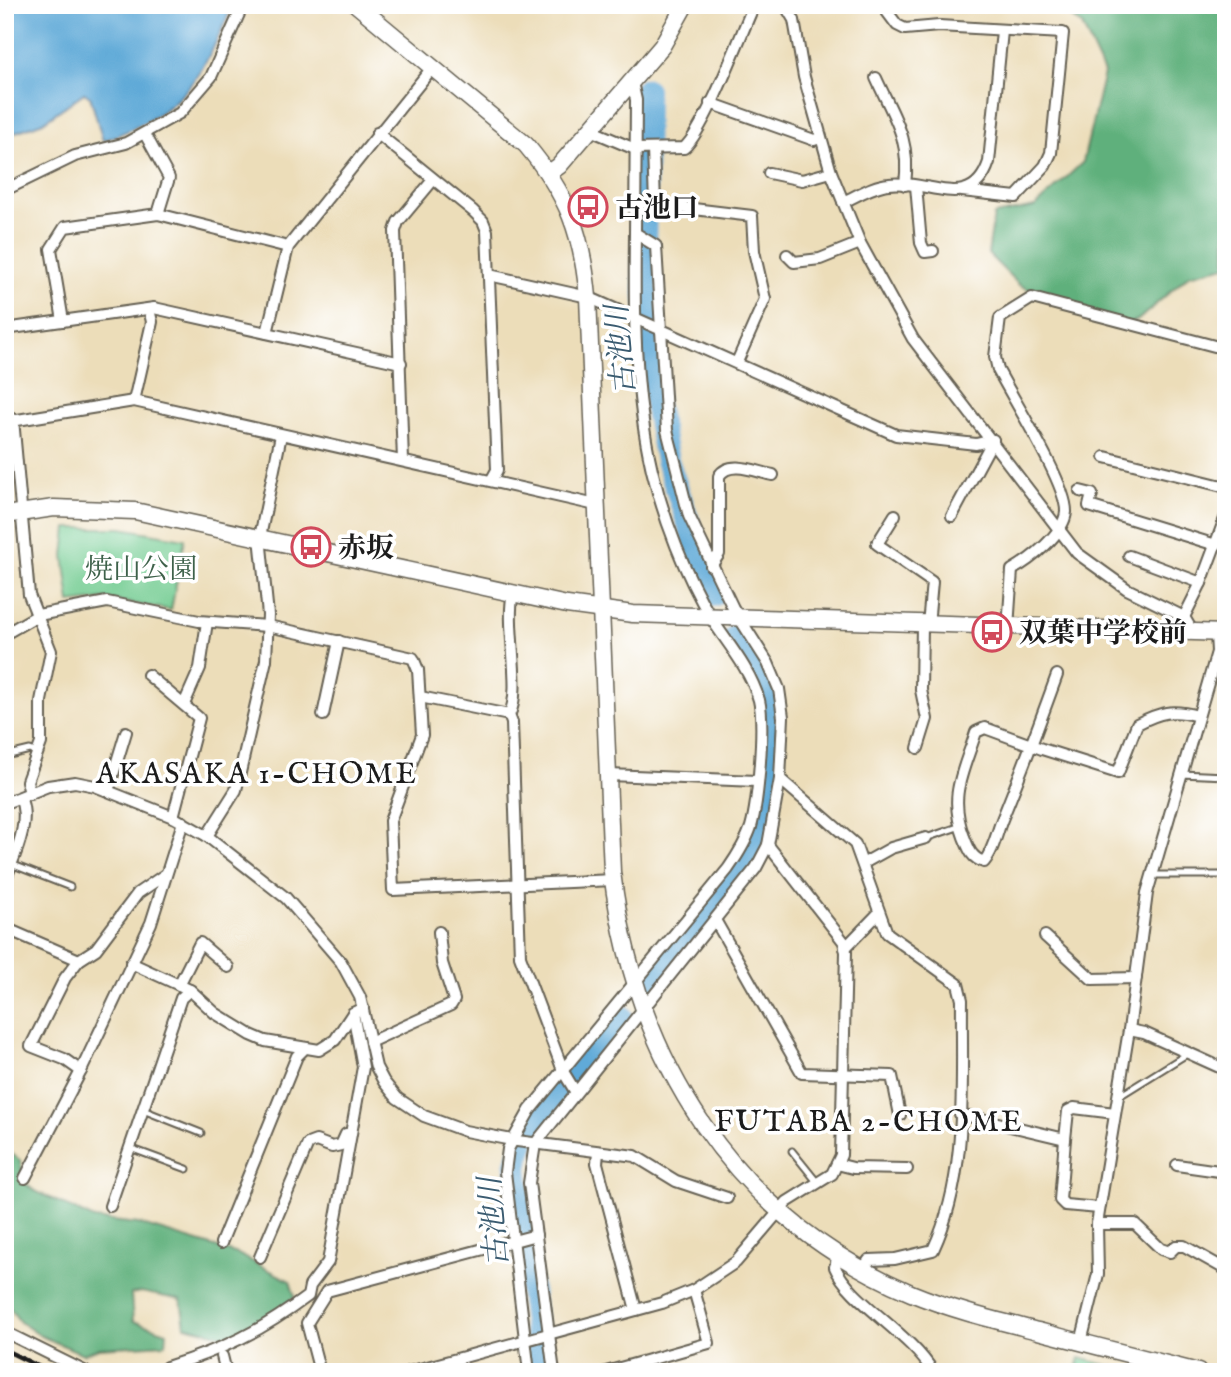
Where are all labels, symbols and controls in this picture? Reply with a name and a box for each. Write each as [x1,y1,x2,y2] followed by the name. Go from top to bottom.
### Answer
[567,186,609,228] bus stop icon: 古池口
[615,192,699,227] place label: 古池口
[599,300,645,396] water label: 古池川
[290,526,332,568] bus stop icon: 赤坂
[338,532,394,567] place label: 赤坂
[85,553,197,588] park label: 焼山公園
[971,611,1013,653] bus stop icon: 双葉中学校前
[1019,617,1187,652] place label: 双葉中学校前
[95,756,418,794] district label: AKASAKA 1-CHOME
[714,1104,1024,1142] district label: FUTABA 2-CHOME
[472,1172,518,1268] water label: 古池川

